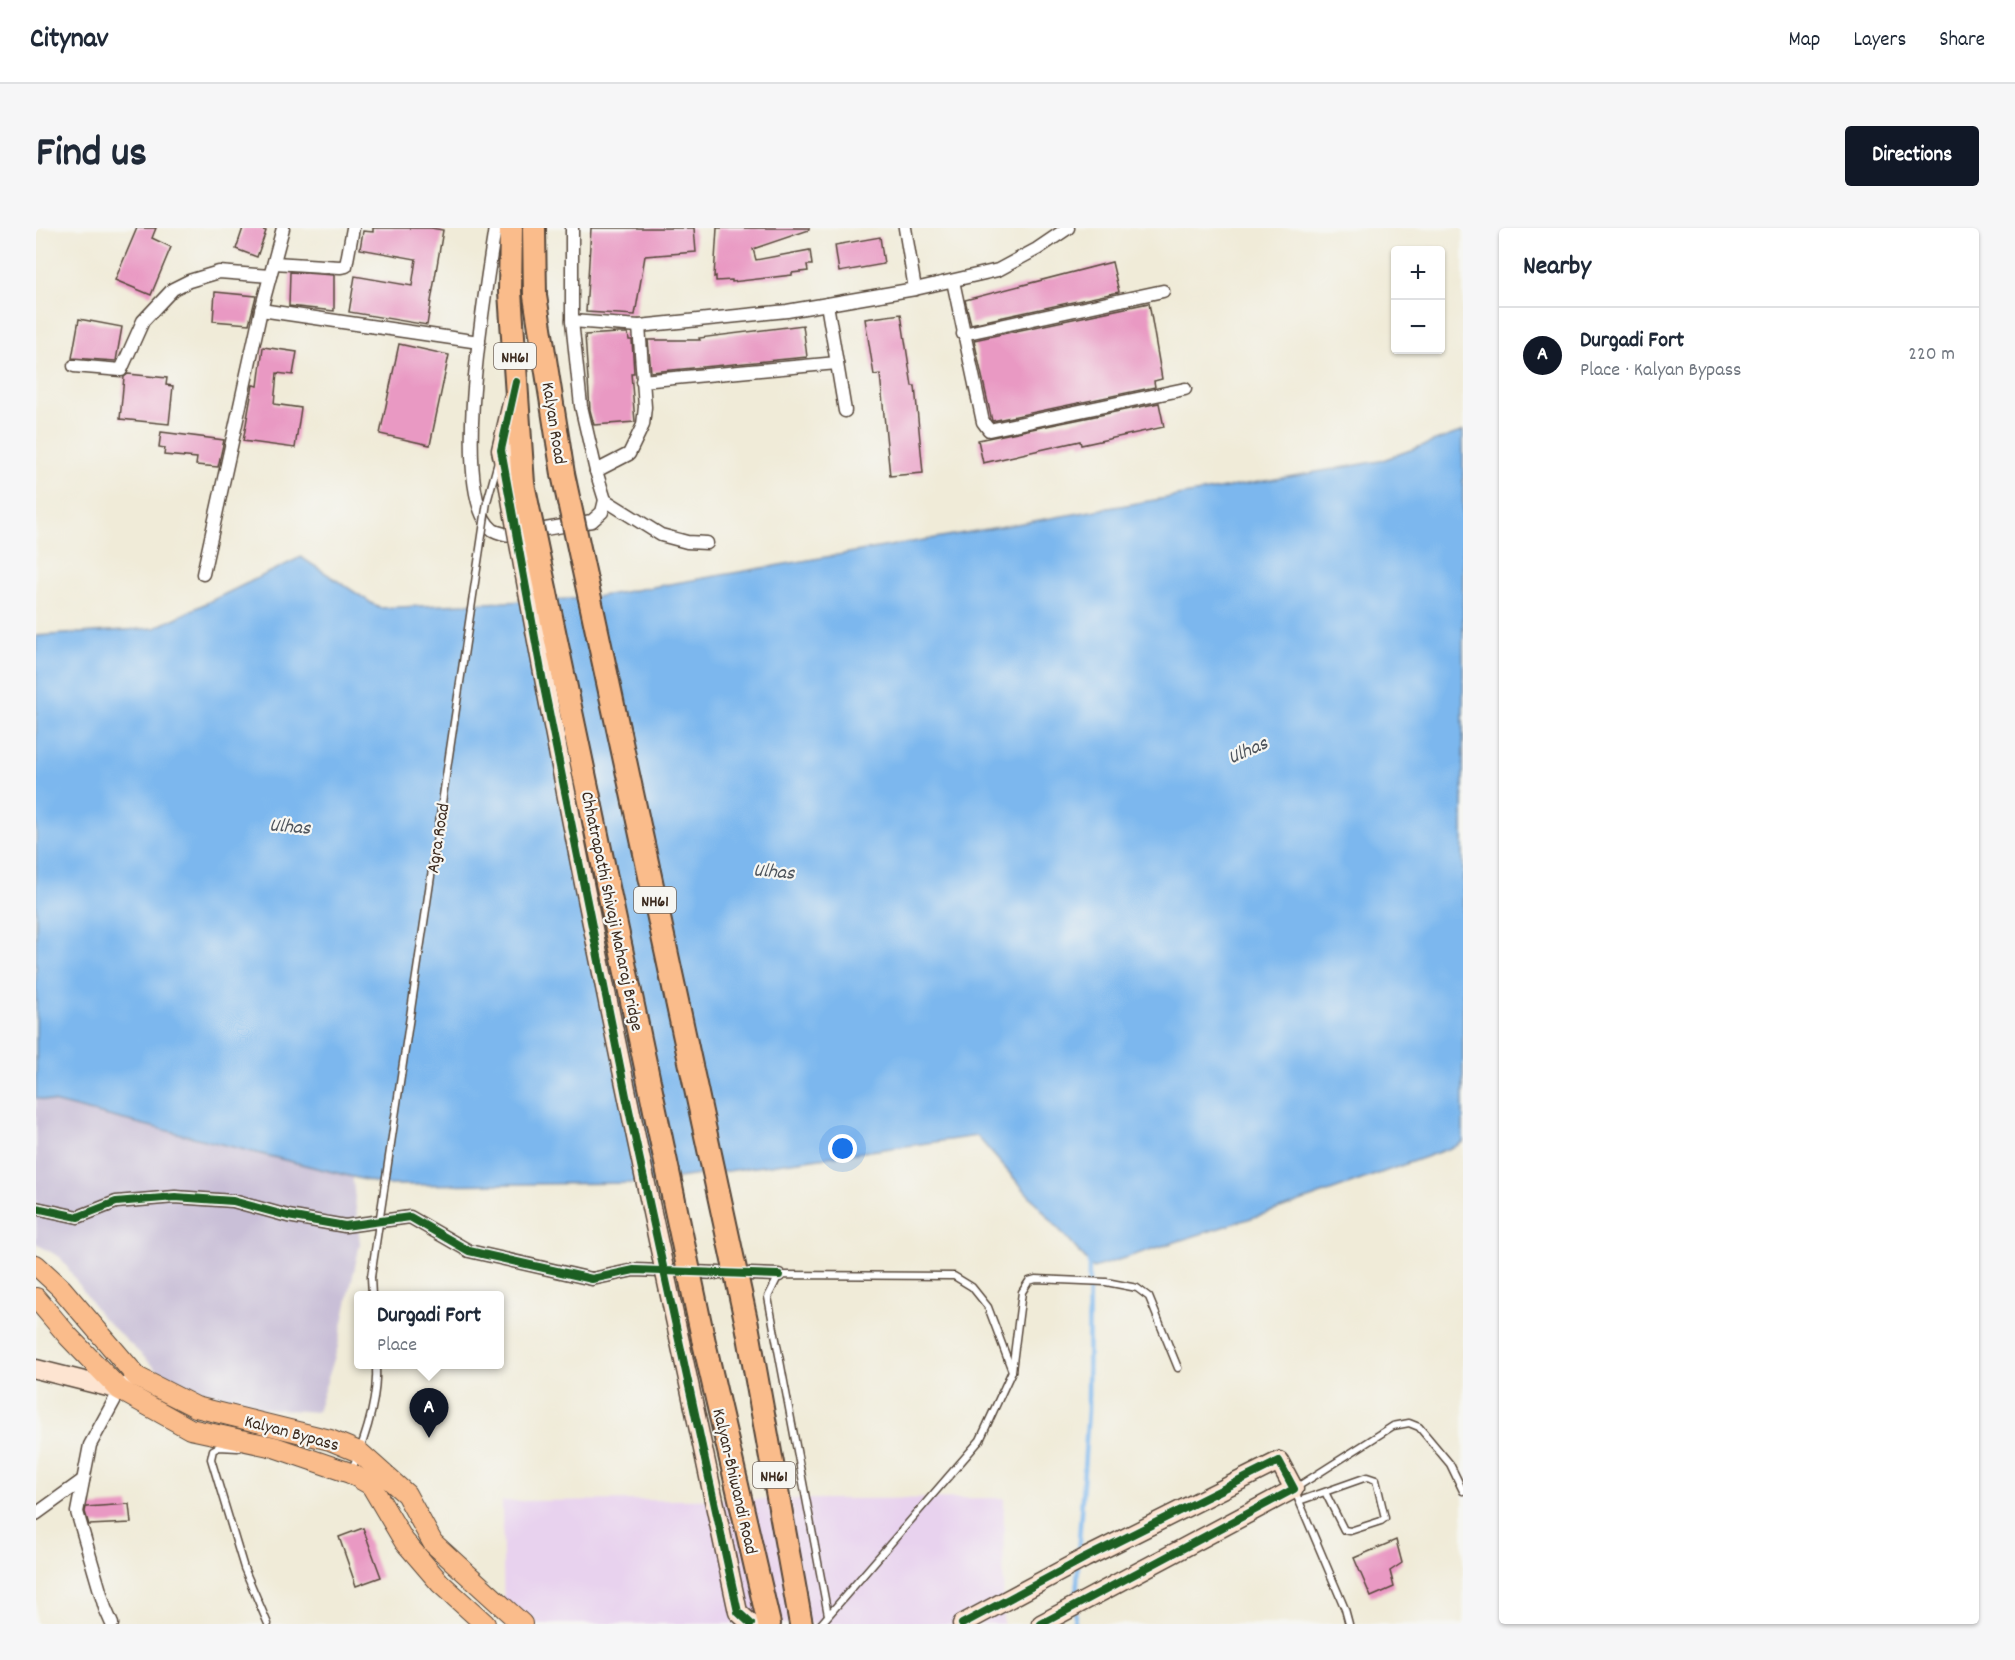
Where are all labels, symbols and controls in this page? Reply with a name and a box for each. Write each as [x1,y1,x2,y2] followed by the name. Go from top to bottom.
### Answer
[30,21,108,61] text: Citynav
[1789,26,1820,56] text: Map
[1853,26,1906,56] text: Layers
[1939,26,1985,56] text: Share
[36,126,147,186] text: Find us
[1845,126,1979,186] button: Directions
[1391,246,1445,354] map controls
[1391,246,1445,300] button: +
[1523,249,1591,286] text: Nearby
[1391,300,1445,354] button: −
[1580,326,1684,357] text: Durgadi Fort
[1537,341,1548,369] text: A
[1908,341,1955,369] text: 220 m
[494,343,536,369] road number: NH61
[1580,357,1742,385] text: Place · Kalyan Bypass
[534,381,571,466] street label: Kalyan Road
[1224,730,1273,773] water label: Ulhas
[573,789,648,1034] street label: Chhatrapathi Shivaji Maharaj Bridge
[422,802,457,875] street label: Agra Road
[268,812,312,844] water label: Ulhas
[752,857,796,889] water label: Ulhas
[634,887,676,913] road number: NH61
[828,1134,857,1163] your location
[354,1291,504,1369] popup
[377,1301,481,1332] text: Durgadi Fort
[377,1332,417,1360] text: Place
[410,1388,448,1438] pin: A
[705,1406,763,1557] street label: Kalyan-Bhiwandi Road
[241,1410,341,1459] street label: Kalyan Bypass
[753,1462,795,1488] road number: NH61

